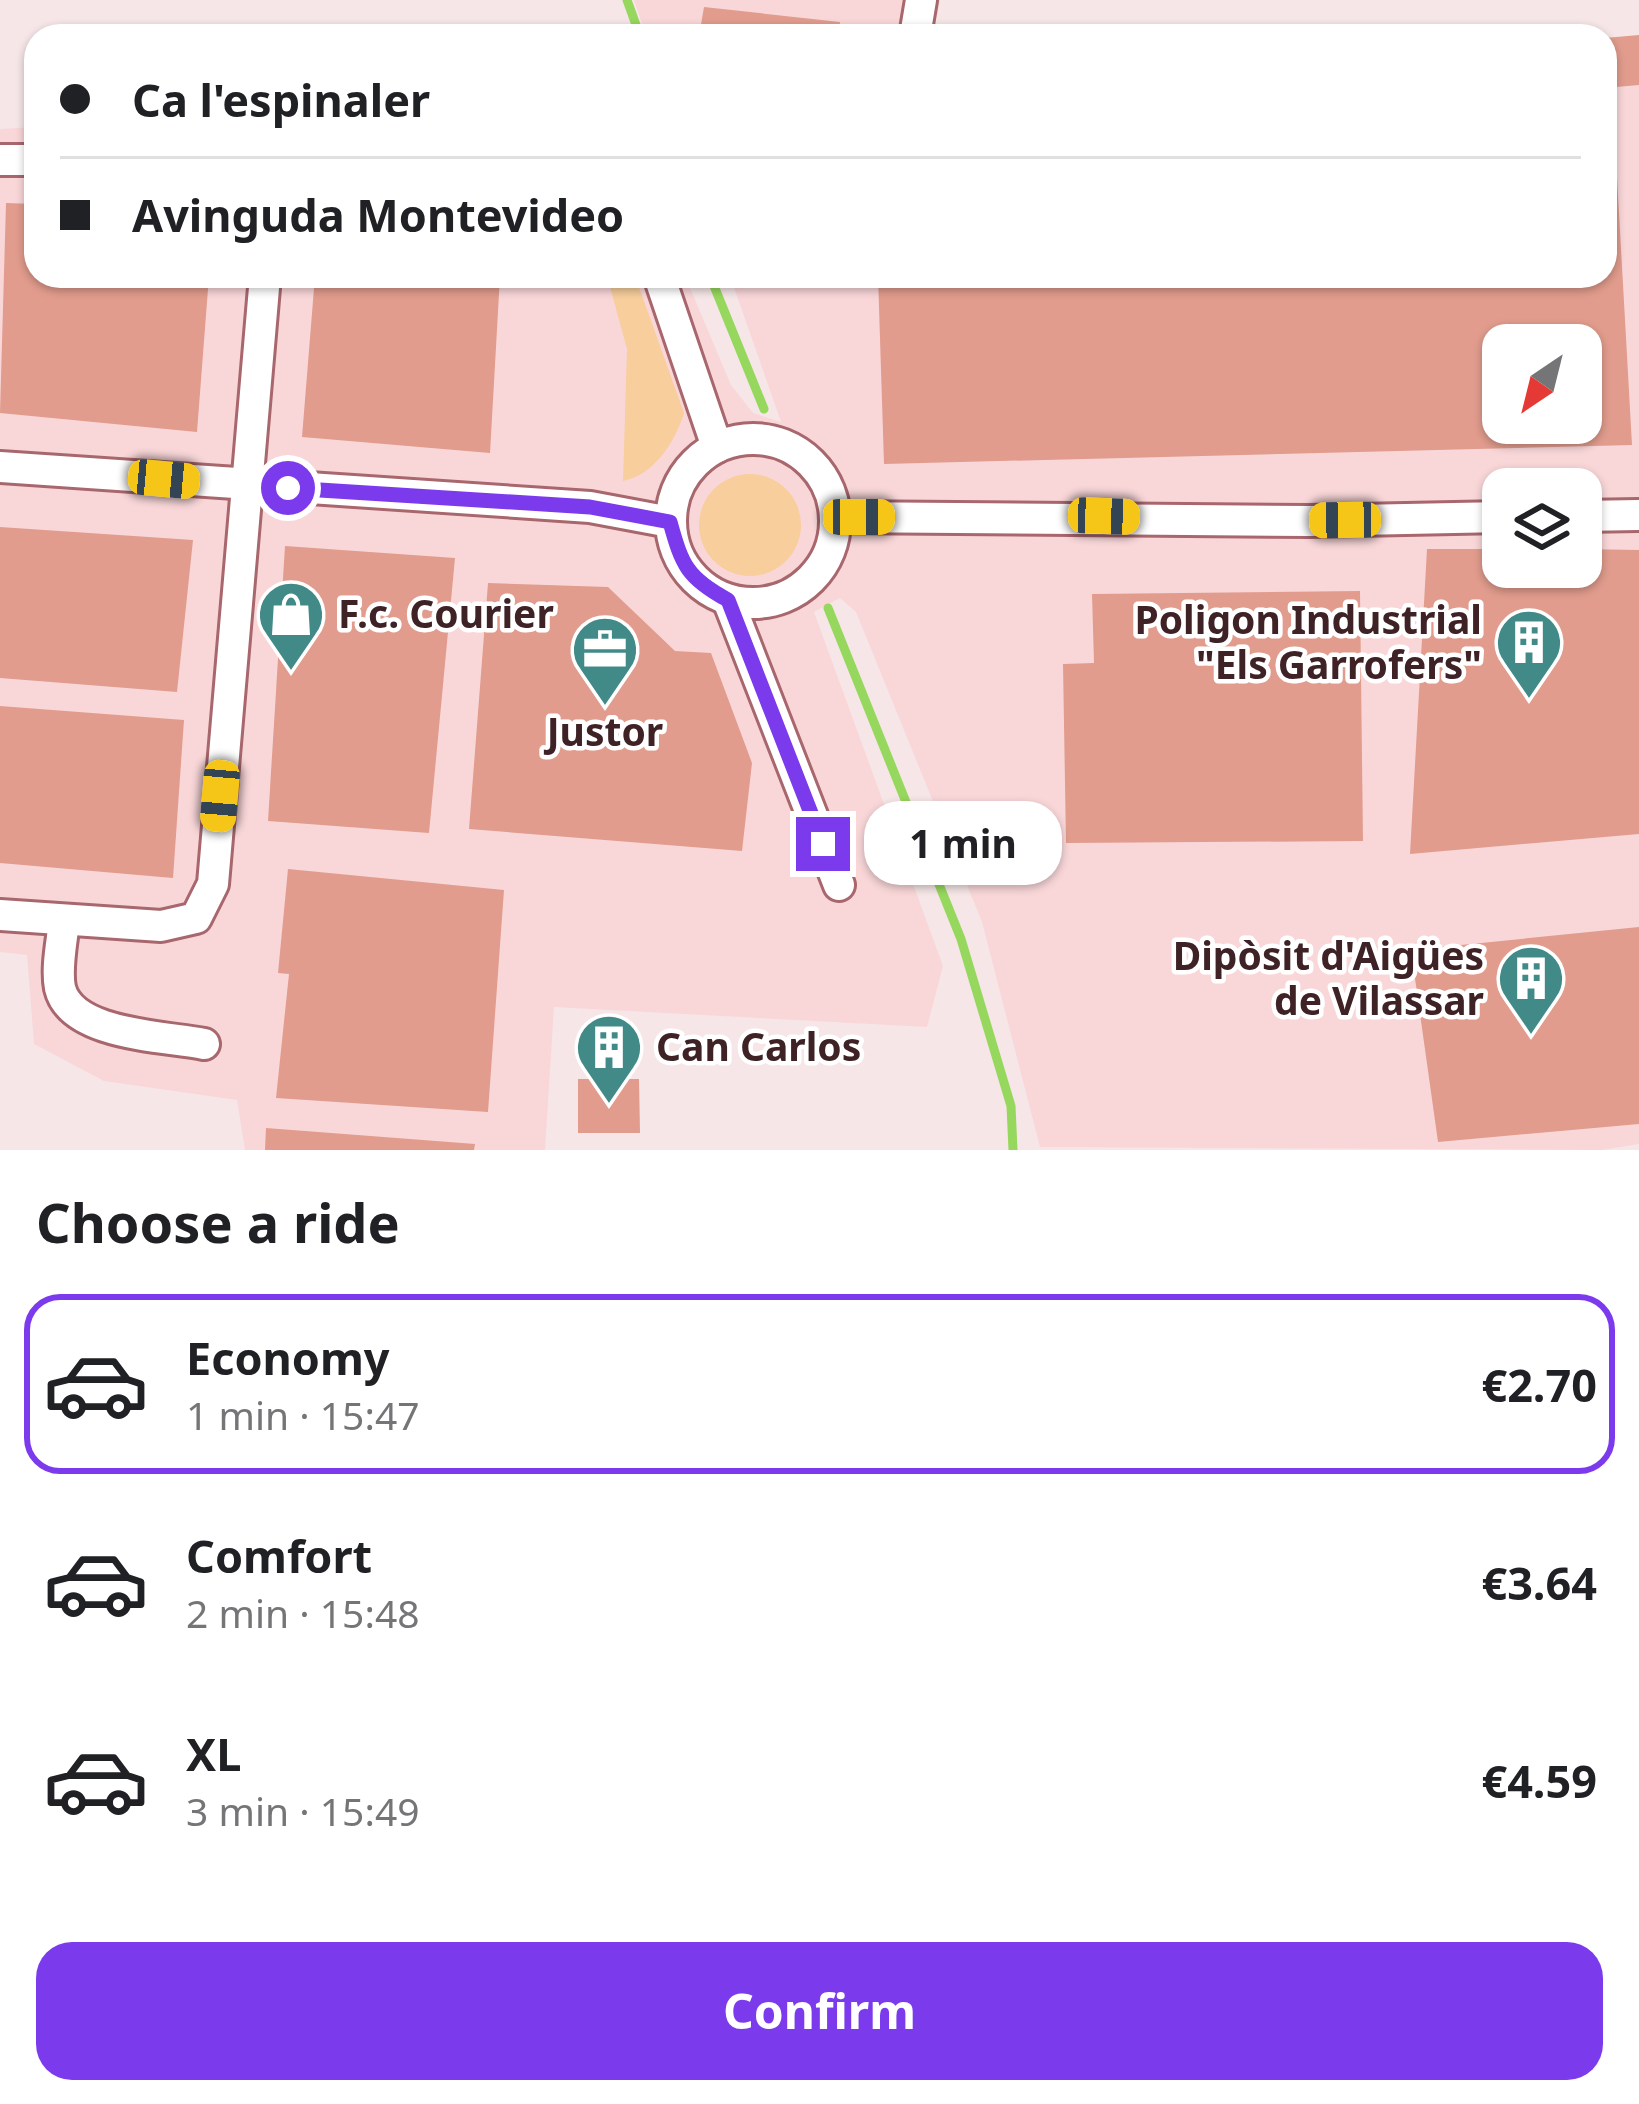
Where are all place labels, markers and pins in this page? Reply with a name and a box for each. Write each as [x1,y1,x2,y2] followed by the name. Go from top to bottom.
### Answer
[256,579,326,673] shop icon: F.c. Courier
[338,586,554,639] place label: F.c. Courier
[1135,592,1482,690] place label: Poligon Industrial "Els Garrofers"
[1494,607,1564,701] building icon: Poligon Industrial "Els Garrofers"
[570,614,640,708] office icon: Justor
[544,704,663,757] place label: Justor
[1173,928,1484,1026] place label: Dipòsit d'Aigües de Vilassar
[1496,943,1566,1037] building icon: Dipòsit d'Aigües de Vilassar
[574,1012,644,1106] building icon: Can Carlos
[656,1019,861,1072] place label: Can Carlos

